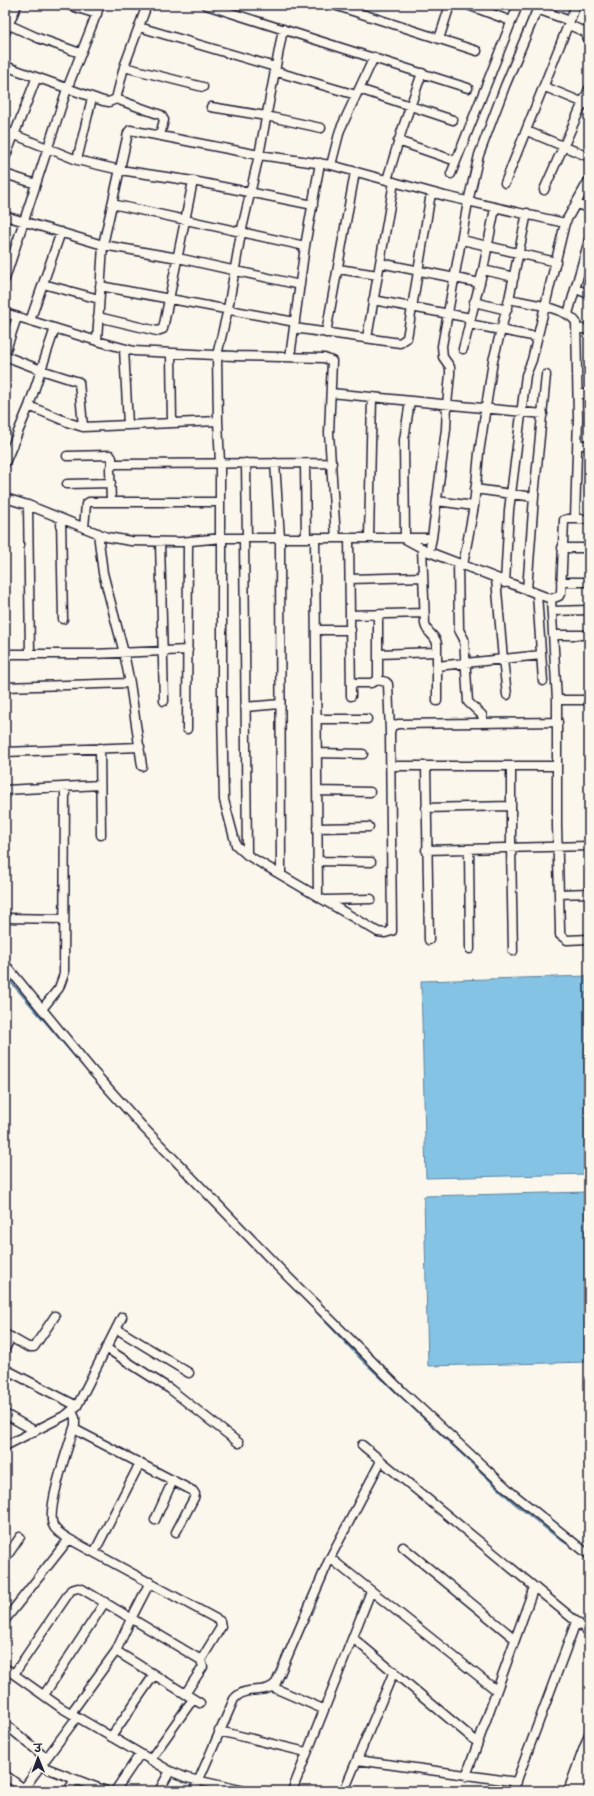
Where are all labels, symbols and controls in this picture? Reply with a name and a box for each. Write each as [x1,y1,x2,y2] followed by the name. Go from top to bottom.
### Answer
[18,1738,58,1778] north arrow
[33,1741,43,1757] text: उ

